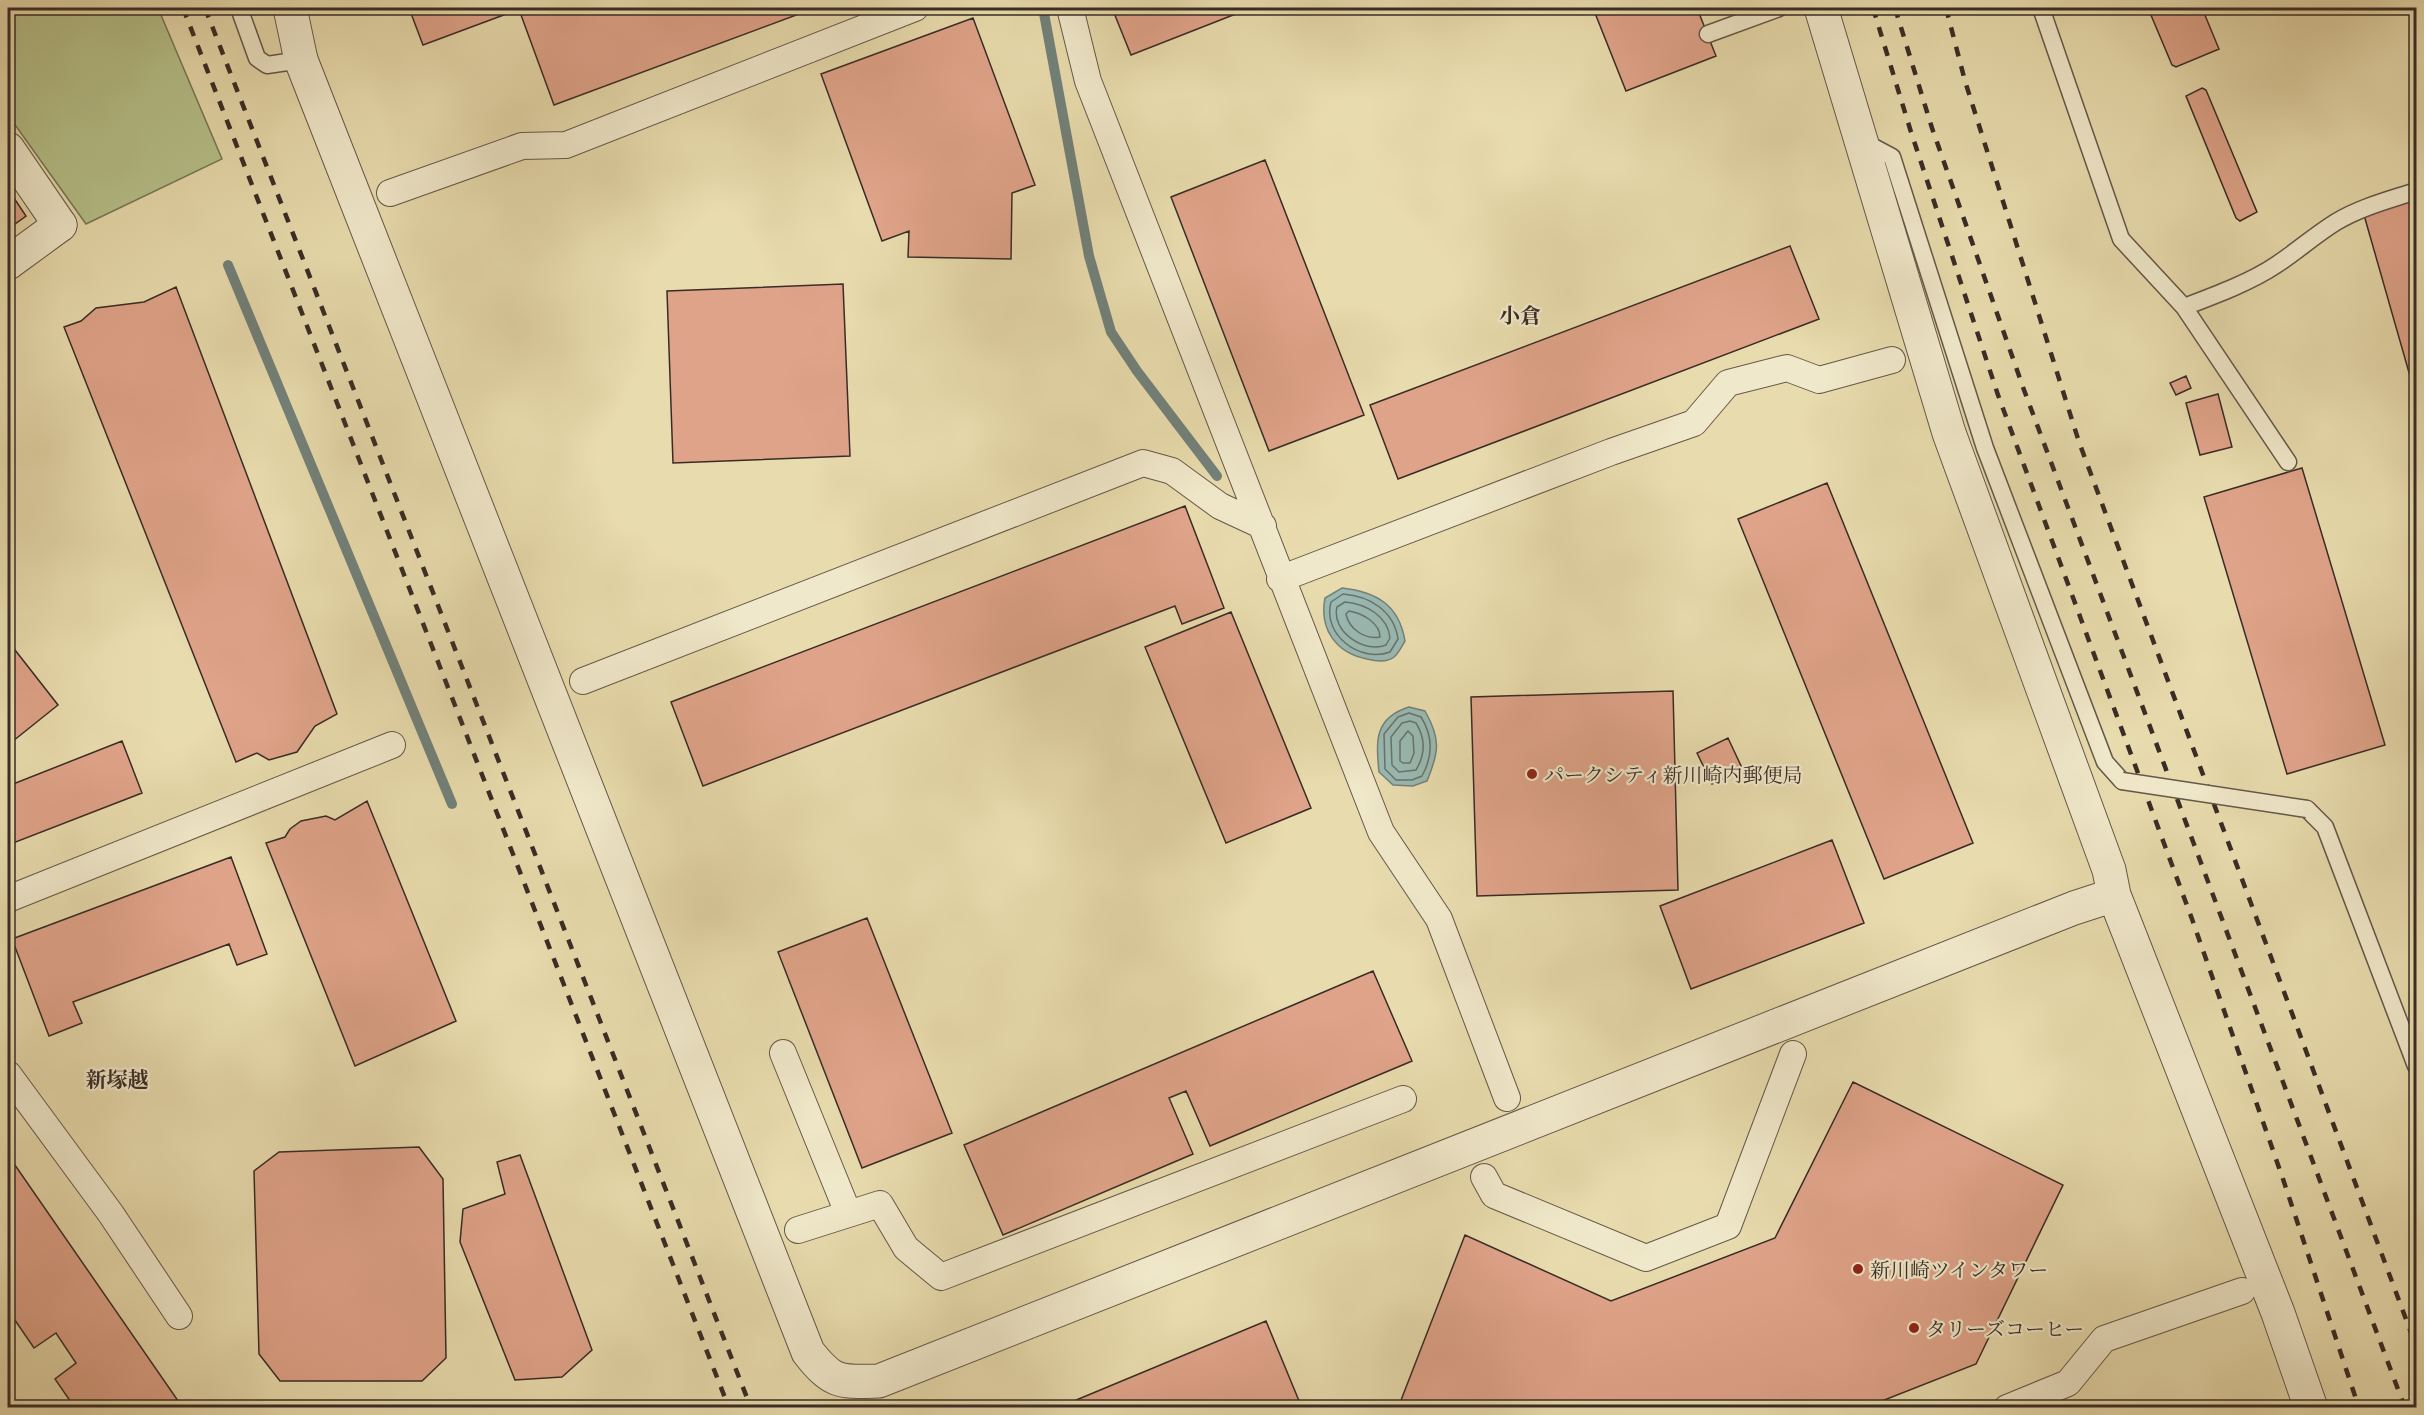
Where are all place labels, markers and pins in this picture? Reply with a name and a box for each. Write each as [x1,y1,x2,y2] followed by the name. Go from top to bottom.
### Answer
[1544,760,1802,789] place label: パークシティ新川崎内郵便局
[1525,767,1539,781] marker: パークシティ新川崎内郵便局
[1870,1255,2048,1284] place label: 新川崎ツインタワー
[1851,1262,1865,1276] marker: 新川崎ツインタワー
[1926,1314,2084,1343] place label: タリーズコーヒー
[1907,1321,1921,1335] marker: タリーズコーヒー

